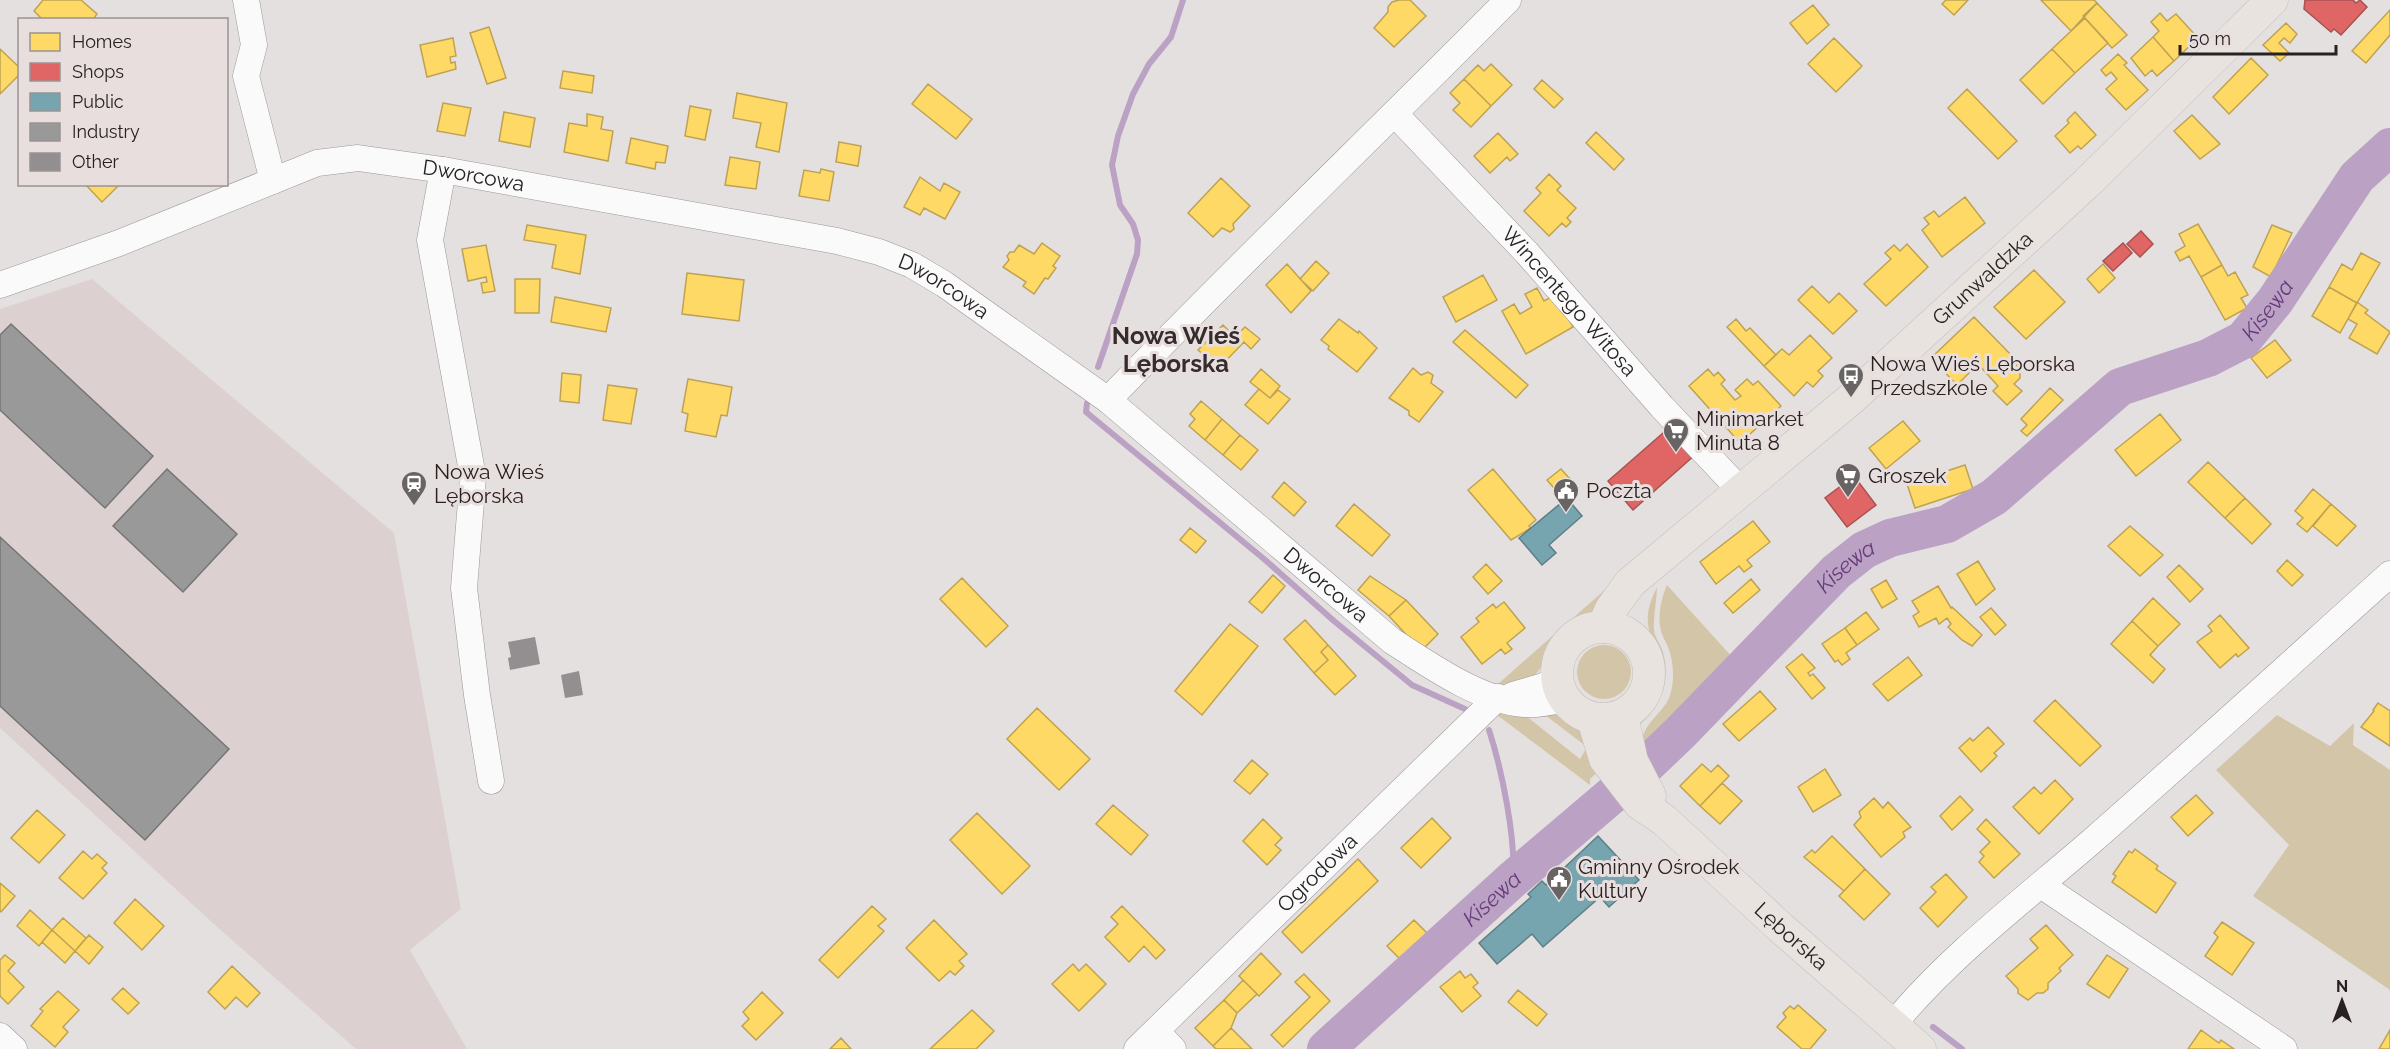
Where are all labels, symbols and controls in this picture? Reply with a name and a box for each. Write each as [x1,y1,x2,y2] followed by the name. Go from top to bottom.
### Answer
[18,18,228,186] legend
[2180,18,2336,56] scale bar
[2189,28,2231,49] text: 50 m
[72,31,132,52] text: Homes
[72,61,124,82] text: Shops
[72,91,124,112] text: Public
[72,121,140,142] text: Industry
[72,151,120,172] text: Other
[421,154,527,196] street label: Dworcowa
[1497,221,1642,381] street label: Wincentego Witosa
[1927,226,2038,330] street label: Grunwaldzka
[895,248,994,324] street label: Dworcowa
[2235,275,2299,345] water label: Kisewa
[1112,321,1240,378] district label: Nowa Wieś Lęborska
[1870,351,2075,400] place label: Nowa Wieś Lęborska Przedszkole
[1836,361,1866,399] bus stop icon: Nowa Wieś Lęborska Przedszkole
[1696,406,1804,455] place label: Minimarket Minuta 8
[1661,416,1691,454] supermarket icon: Minimarket Minuta 8
[434,459,544,508] place label: Nowa Wieś Lęborska
[1833,461,1863,499] supermarket icon: Groszek
[1868,463,1946,488] place label: Groszek
[399,469,429,507] station icon: Nowa Wieś Lęborska
[1551,476,1581,514] public building icon: Poczta
[1586,478,1652,503] place label: Poczta
[1810,534,1879,598] water label: Kisewa
[1279,542,1374,627] street label: Dworcowa
[1272,828,1362,917] street label: Ogrodowa
[1578,854,1739,903] place label: Gminny Ośrodek Kultury
[1544,864,1574,902] public building icon: Gminny Ośrodek Kultury
[1457,865,1526,931] water label: Kisewa
[1750,897,1833,975] street label: Lęborska
[2312,971,2372,1031] north arrow
[2336,977,2348,996] text: N

